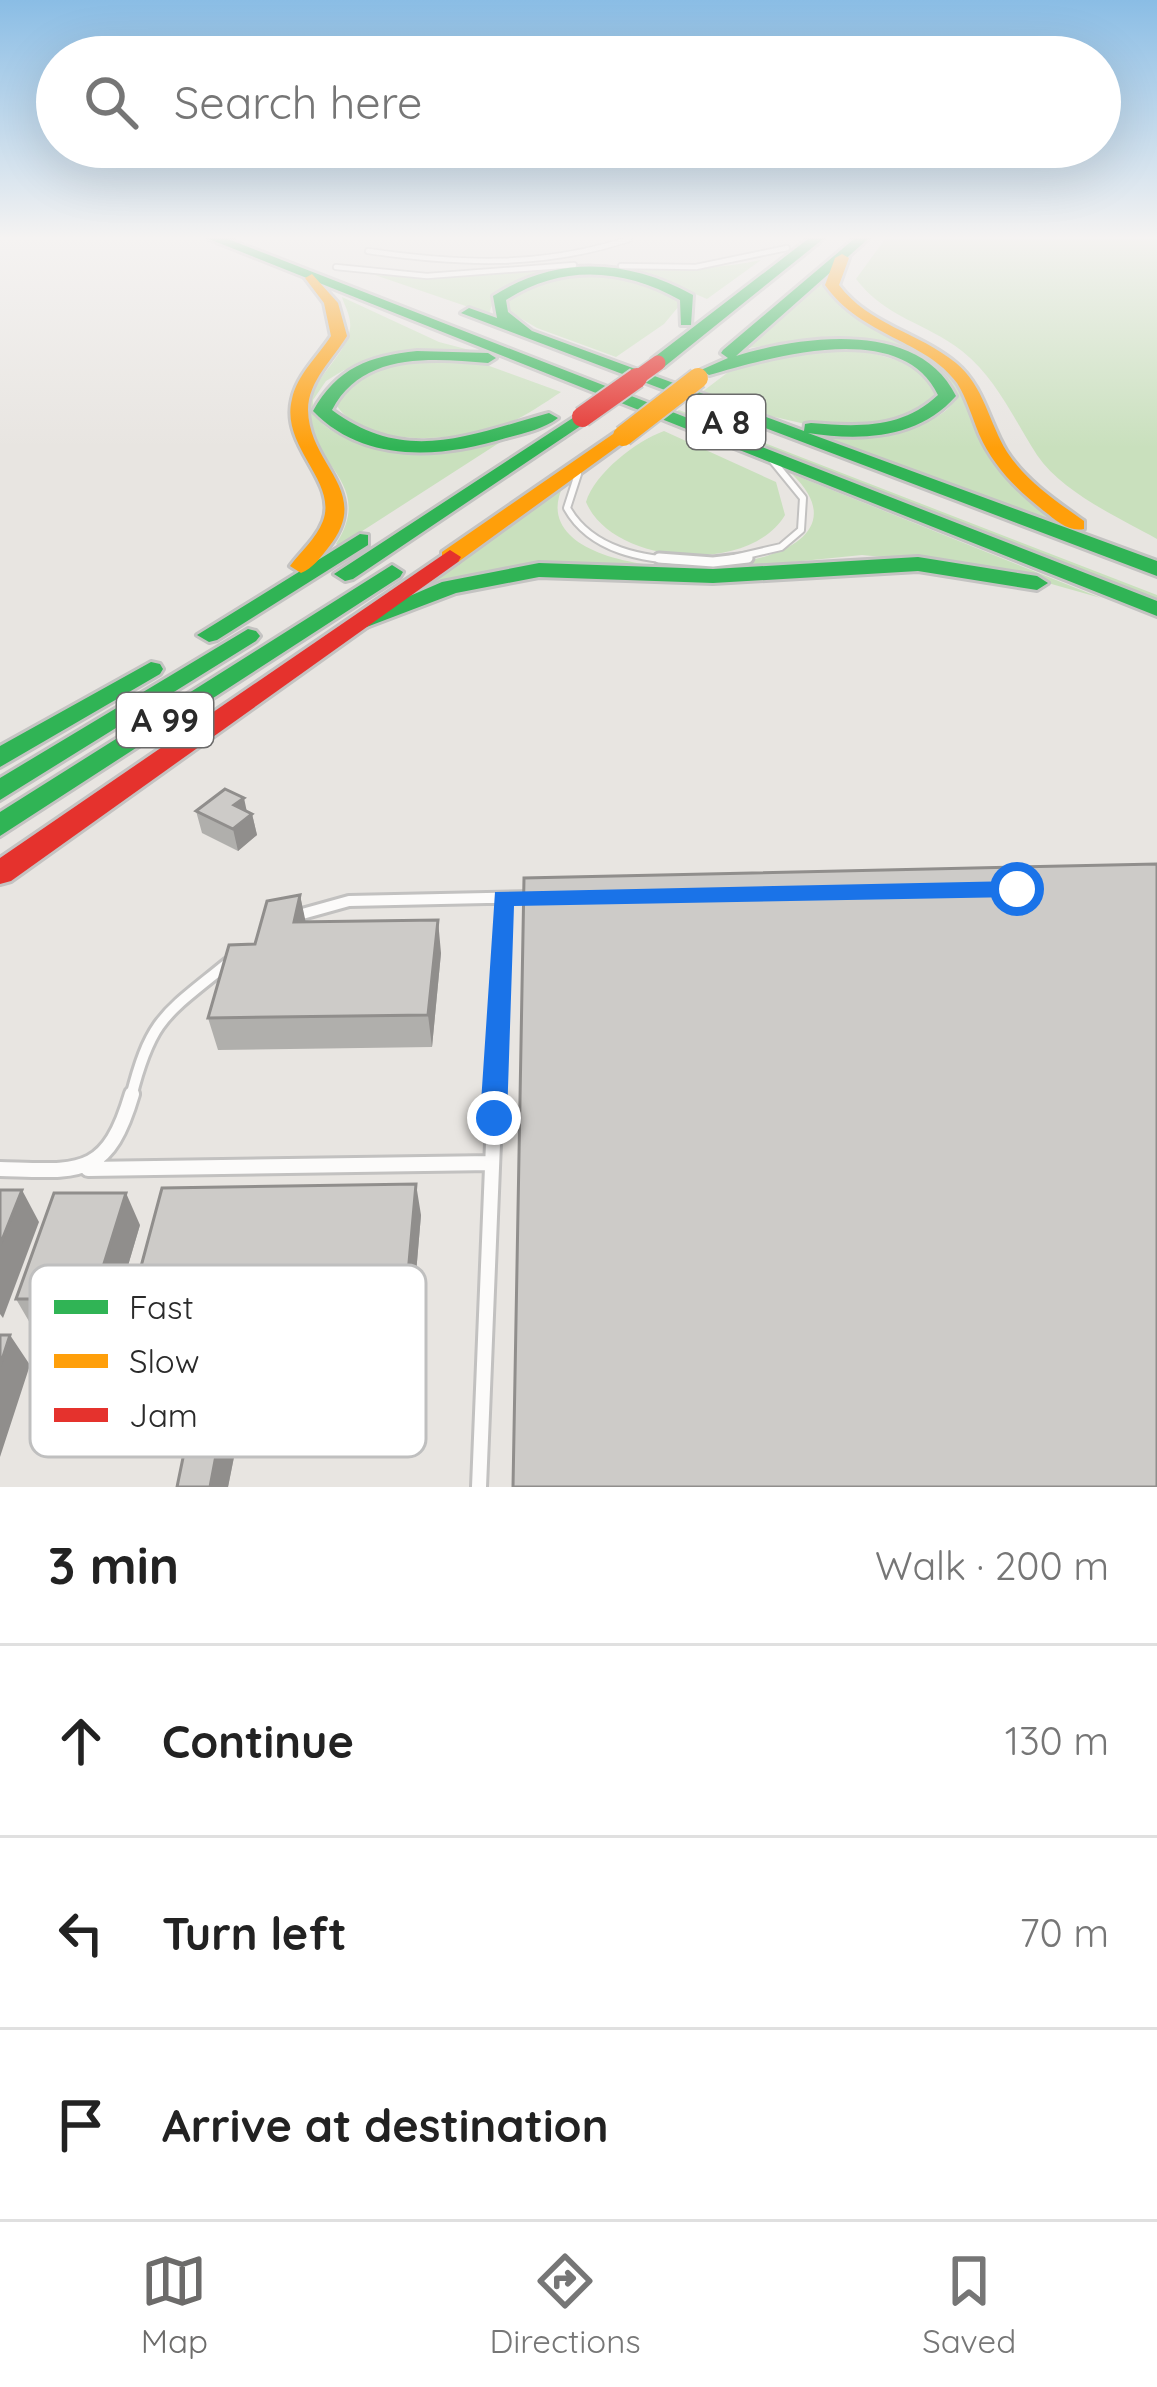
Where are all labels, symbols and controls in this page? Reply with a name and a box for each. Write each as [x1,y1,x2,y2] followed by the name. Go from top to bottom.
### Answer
[36,36,1121,168] search box
[78,69,144,135] icon: search
[174,74,422,130] text: Search here
[687,395,765,449] road number: A 8
[117,693,213,747] road number: A 99
[990,862,1044,916] route start
[467,1091,521,1145] route end
[30,1265,426,1457] legend
[129,1286,194,1327] text: Fast
[129,1340,200,1381] text: Slow
[129,1394,198,1435] text: Jam
[48,1533,179,1597] text: 3 min
[875,1541,1109,1590] text: Walk · 200 m
[48,1708,114,1774] icon: ahead
[162,1713,354,1769] text: Continue
[1005,1716,1109,1765] text: 130 m
[48,1900,114,1966] icon: left
[162,1905,347,1961] text: Turn left
[1020,1908,1109,1957] text: 70 m
[48,2092,114,2158] icon: arrive
[162,2097,608,2153] text: Arrive at destination
[141,2248,208,2361] tab: Map
[489,2248,641,2361] tab: Directions
[922,2248,1016,2361] tab: Saved

